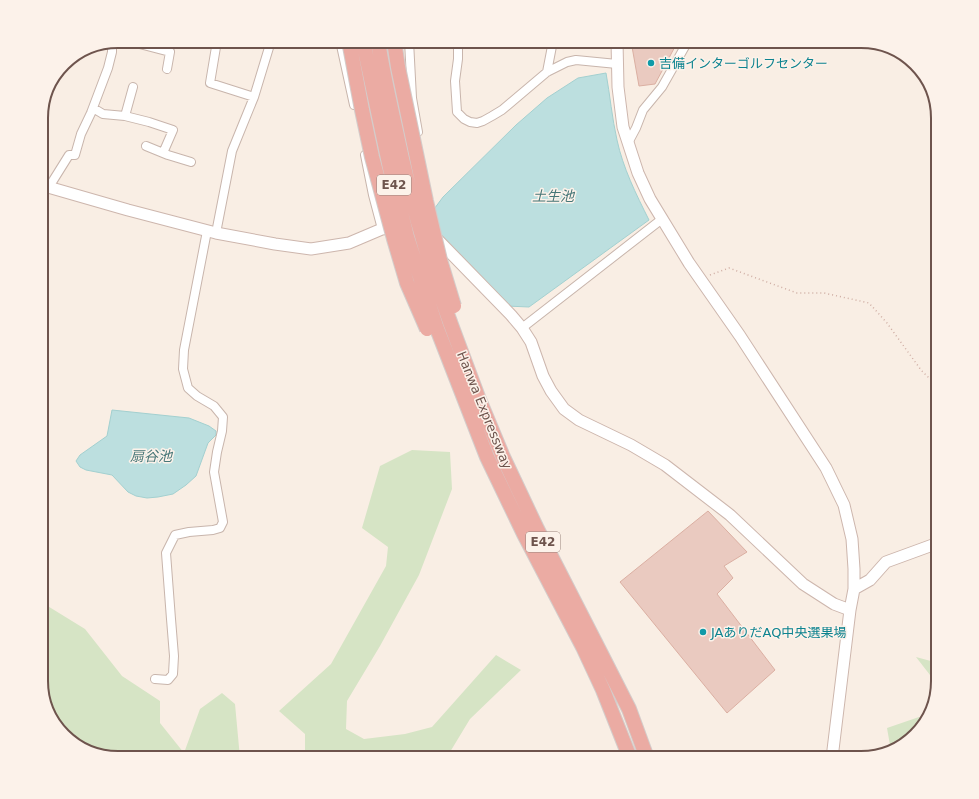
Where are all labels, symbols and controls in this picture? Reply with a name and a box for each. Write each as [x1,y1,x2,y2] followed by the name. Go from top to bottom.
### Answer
[659,56,828,71] place label: 吉備インターゴルフセンター
[646,58,656,68] marker: 吉備インターゴルフセンター
[377,175,411,195] road number: E42
[532,188,576,204] water label: 土生池
[454,349,515,472] street label: Hanwa Expressway
[130,448,174,464] water label: 扇谷池
[526,532,560,552] road number: E42
[710,625,846,640] place label: JAありだAQ中央選果場
[698,627,708,637] marker: JAありだAQ中央選果場

